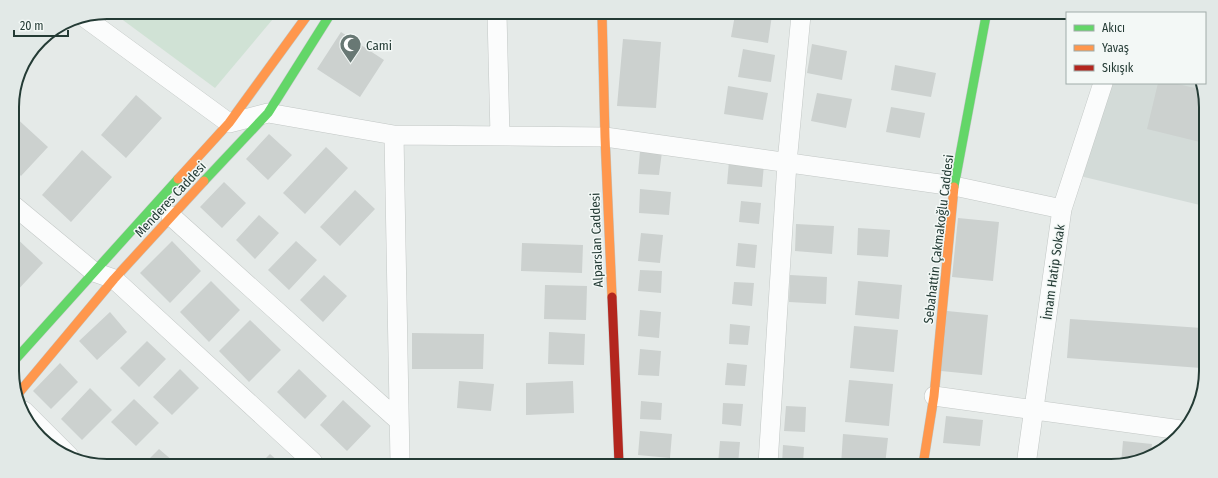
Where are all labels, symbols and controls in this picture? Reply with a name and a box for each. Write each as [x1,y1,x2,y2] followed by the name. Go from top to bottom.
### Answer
[14,12,68,38] scale bar
[1066,12,1206,84] legend
[20,19,44,33] text: 20 m
[1102,21,1125,35] text: Akıcı
[337,32,363,65] mosque icon: Cami
[366,38,392,53] place label: Cami
[1102,41,1129,55] text: Yavaş
[1102,61,1134,75] text: Sıkışık
[921,154,956,325] street label: Sebahattin Çakmakoğlu Caddesi
[132,159,209,240] street label: Menderes Caddesi
[587,192,606,288] street label: Alparslan Caddesi
[1039,222,1068,321] street label: İmam Hatip Sokak

